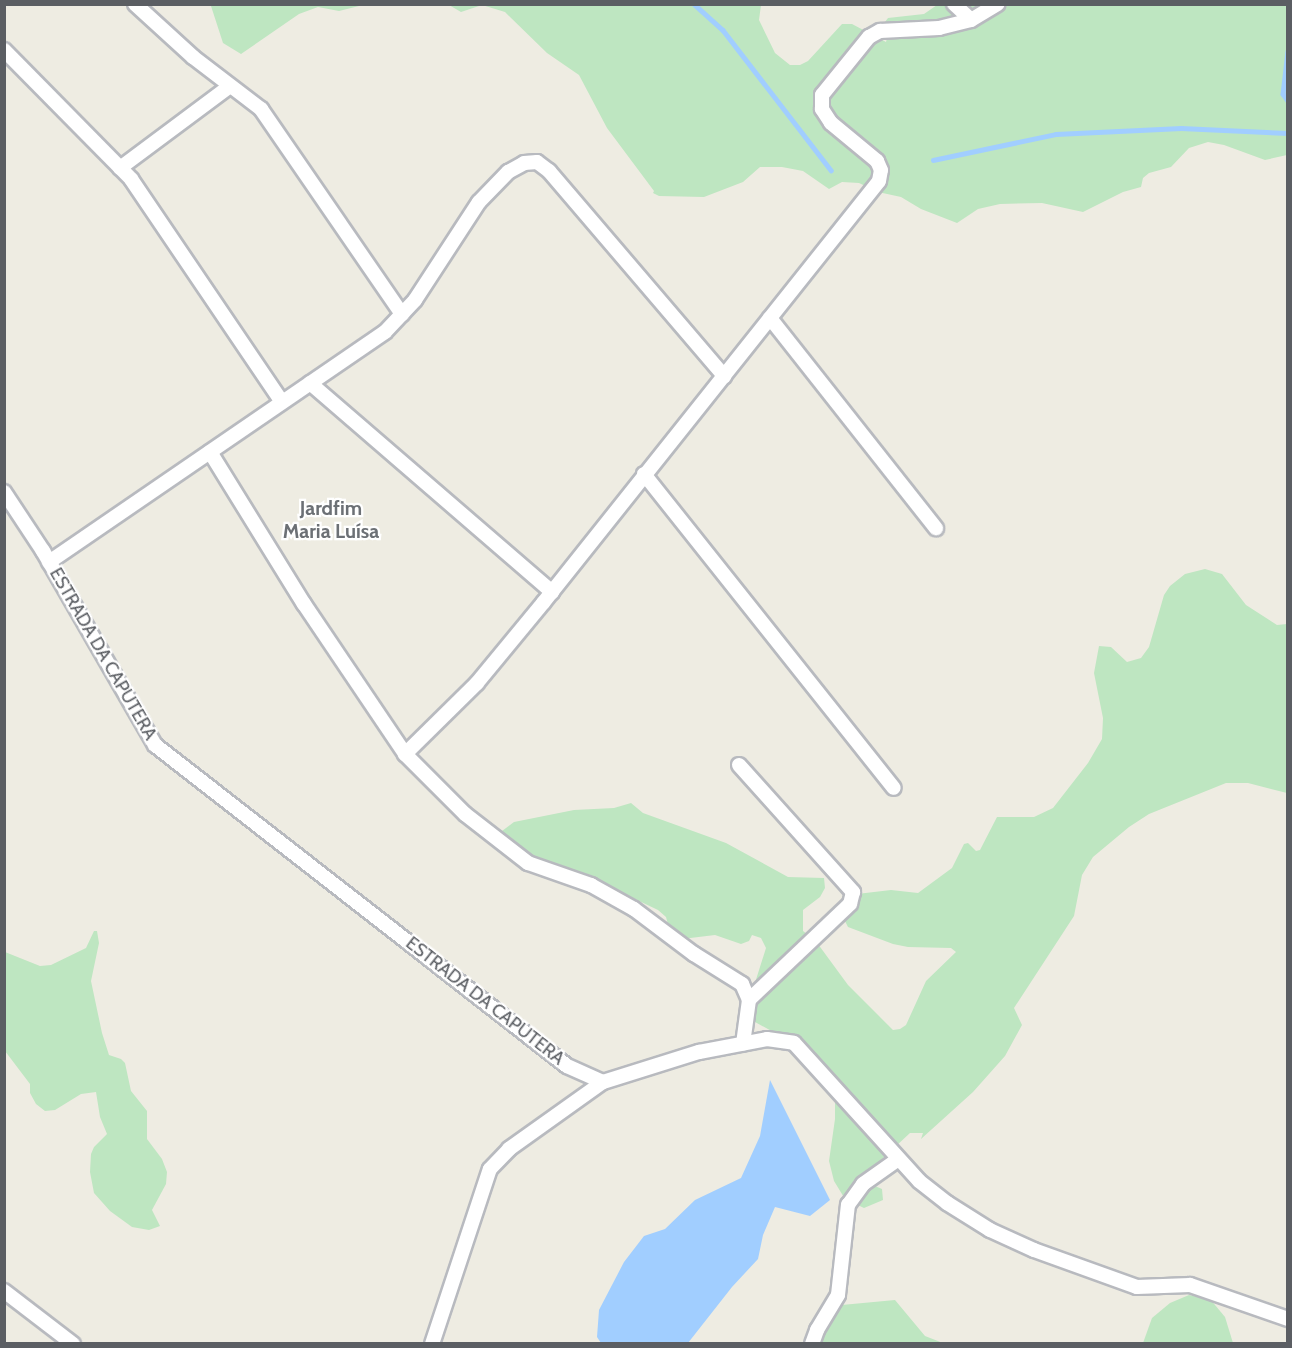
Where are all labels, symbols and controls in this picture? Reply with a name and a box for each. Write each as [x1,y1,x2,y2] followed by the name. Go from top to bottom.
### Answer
[283,496,379,543] district label: Jardfim Maria Luísa
[45,564,161,744] street label: ESTRADA DA CAPUTERA
[402,932,568,1070] street label: ESTRADA DA CAPUTERA

